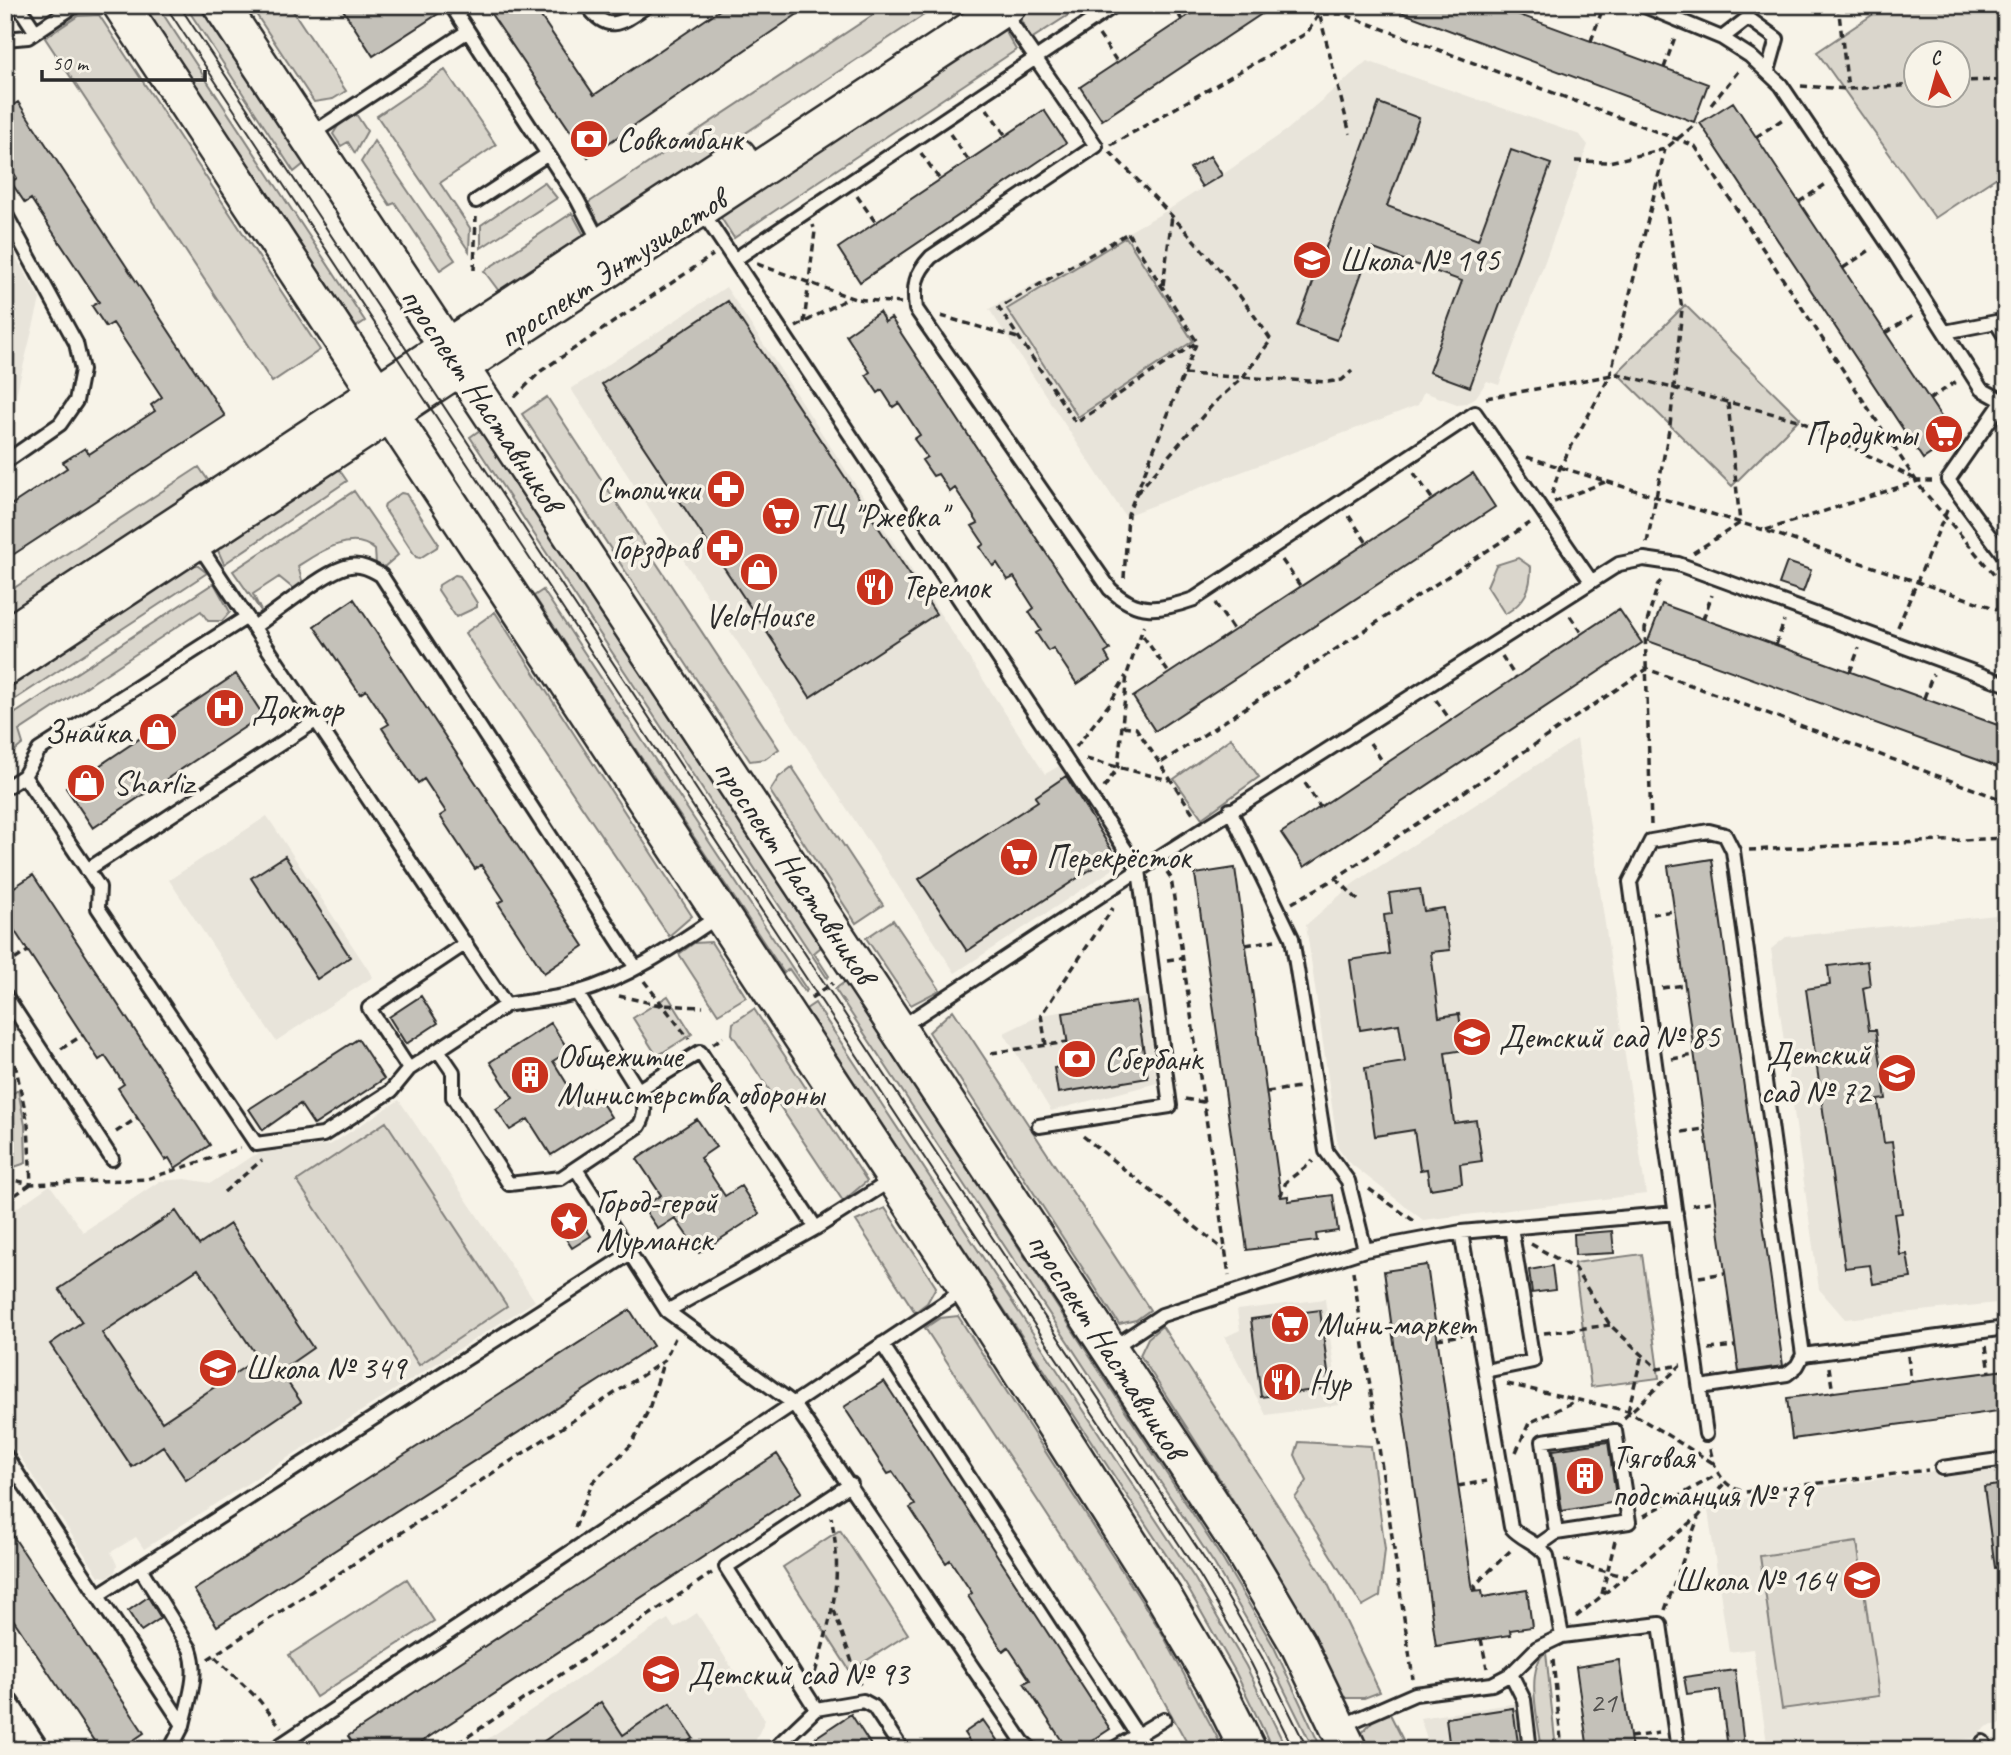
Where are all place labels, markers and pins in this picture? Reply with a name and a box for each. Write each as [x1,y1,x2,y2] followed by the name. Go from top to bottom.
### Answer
[568,118,610,160] bank icon: Совкомбанк
[616,118,745,160] place label: Совкомбанк
[1291,239,1333,281] school or university icon: Школа № 195
[1339,239,1502,281] place label: Школа № 195
[1805,413,1920,455] place label: Продукты
[1923,413,1965,455] supermarket icon: Продукты
[596,468,702,510] place label: Столички
[705,468,747,510] pharmacy icon: Столички
[760,495,802,537] supermarket icon: ТЦ "Ржевка"
[808,495,953,537] place label: ТЦ "Ржевка"
[612,527,703,569] place label: Горздрав
[704,527,746,569] pharmacy icon: Горздрав
[738,551,780,593] shop icon: VeloHouse
[854,566,896,608] restaurant icon: Теремок
[902,566,992,608] place label: Теремок
[705,595,815,637] place label: VeloHouse
[204,687,246,729] hospital icon: Доктор
[252,687,346,729] place label: Доктор
[45,711,134,753] place label: Знайка
[137,711,179,753] shop icon: Знайка
[65,762,107,804] shop icon: Sharliz
[113,762,197,804] place label: Sharliz
[998,836,1040,878] supermarket icon: Перекрёсток
[1046,836,1193,878] place label: Перекрёсток
[1451,1016,1493,1058] school or university icon: Детский сад № 85
[1499,1016,1722,1058] place label: Детский сад № 85
[1761,1033,1873,1113] place label: Детский сад № 72
[557,1035,827,1115] place label: Общежитие Министерства обороны
[1056,1038,1098,1080] bank icon: Сбербанк
[1104,1038,1205,1080] place label: Сбербанк
[1876,1052,1918,1094] school or university icon: Детский сад № 72
[509,1054,551,1096] building icon: Общежитие Министерства обороны
[596,1181,719,1261] place label: Город-герой Мурманск
[548,1200,590,1242] place icon: Город-герой Мурманск
[1269,1303,1311,1345] supermarket icon: Мини-маркет
[1317,1303,1478,1345] place label: Мини-маркет
[197,1347,239,1389] school or university icon: Школа № 349
[245,1347,409,1389] place label: Школа № 349
[1261,1361,1303,1403] restaurant icon: Нур
[1309,1361,1352,1403] place label: Нур
[1612,1436,1816,1516] place label: Тяговая подстанция № 79
[1564,1455,1606,1497] building icon: Тяговая подстанция № 79
[1674,1559,1838,1601] place label: Школа № 164
[1841,1559,1883,1601] school or university icon: Школа № 164
[640,1653,682,1695] school or university icon: Детский сад № 93
[688,1653,911,1695] place label: Детский сад № 93

